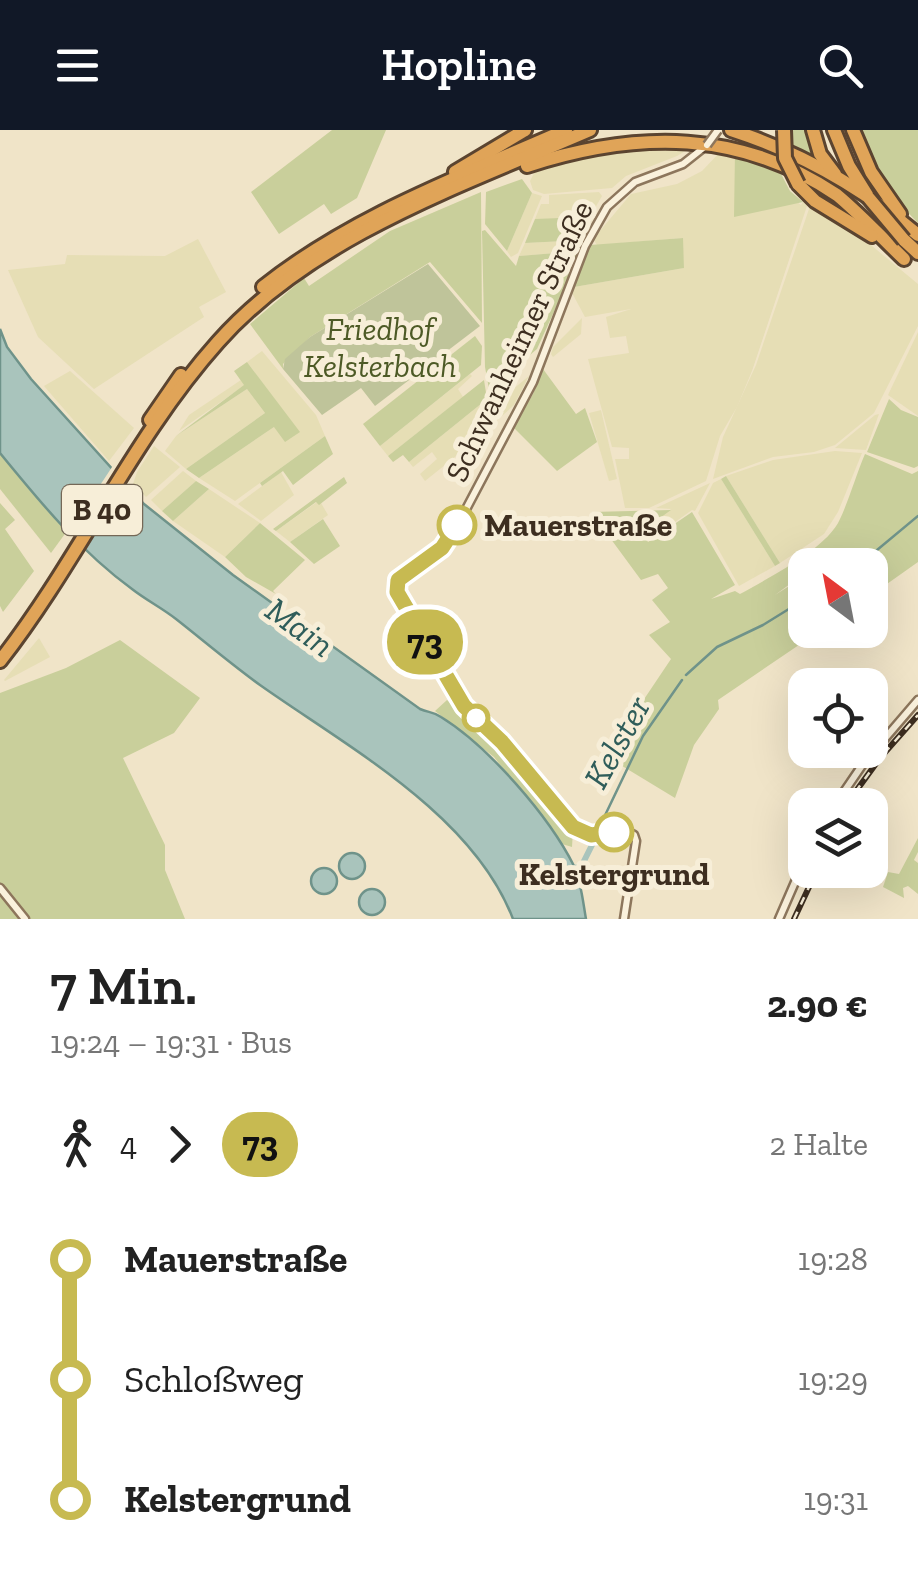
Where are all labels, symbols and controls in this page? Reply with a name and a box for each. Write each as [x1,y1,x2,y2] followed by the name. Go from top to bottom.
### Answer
[50,38,105,93] icon: menu
[381,38,537,92] text: Hopline
[813,38,868,93] icon: search
[437,194,601,488] street label: Schwanheimer Straße
[304,310,456,385] park label: Friedhof Kelsterbach
[62,485,142,535] road number: B 40
[438,506,476,544] marker: Mauerstraße
[484,506,672,544] place label: Mauerstraße
[788,548,888,648] north arrow
[788,548,888,888] map controls
[258,588,342,666] water label: Main
[380,610,470,674] line badge: 73
[407,621,443,663] text: 73
[788,668,888,768] button: locate
[575,688,660,795] water label: Kelster
[463,705,489,731] unlabelled marker
[788,788,888,888] button: layers
[595,813,633,851] marker: Kelstergrund
[518,855,710,893] place label: Kelstergrund
[50,952,197,1018] text: 7 Min.
[767,981,868,1027] text: 2.90 €
[50,1023,292,1061] text: 19:24 – 19:31 · Bus
[50,1117,105,1172] icon: walk
[152,1117,207,1172] icon: forward
[242,1123,278,1165] text: 73
[120,1125,137,1163] text: 4
[770,1125,868,1163] text: 2 Halte
[124,1236,347,1282] text: Mauerstraße
[798,1240,868,1278] text: 19:28
[124,1356,304,1402] text: Schloßweg
[798,1360,868,1398] text: 19:29
[124,1476,351,1522] text: Kelstergrund
[804,1480,868,1518] text: 19:31

